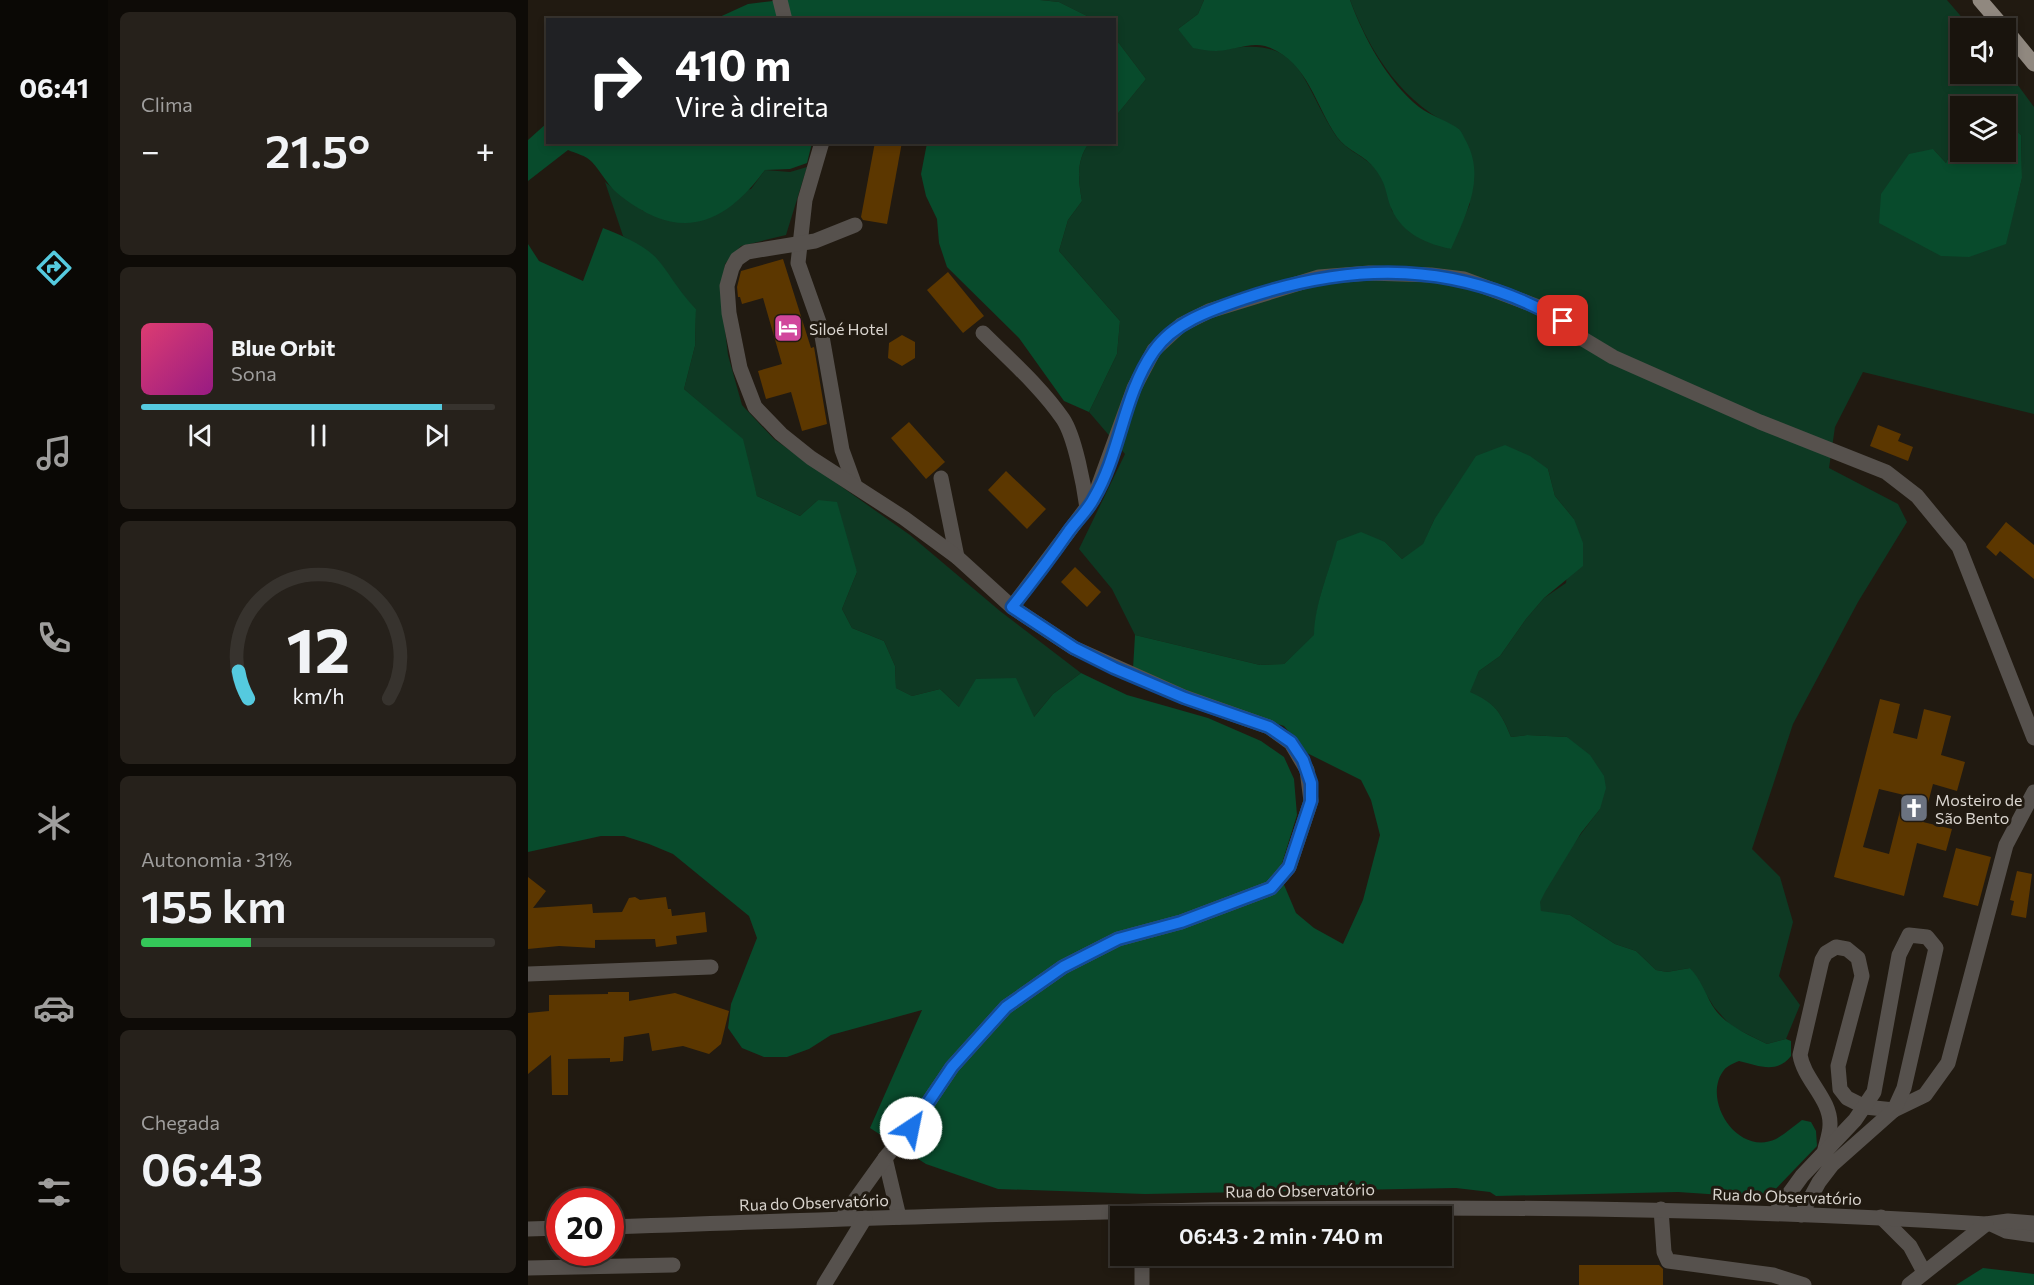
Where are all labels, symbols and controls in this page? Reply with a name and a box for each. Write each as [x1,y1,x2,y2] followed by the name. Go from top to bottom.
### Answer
[1950,18,2016,162] map controls
[1950,18,2016,84] button: sound
[675,38,791,90] text: 410 m
[576,42,654,120] icon: right
[19,71,89,104] text: 06:41
[675,90,829,123] text: Vire à direita
[141,92,193,116] text: Clima
[1950,96,2016,162] button: layers
[265,122,370,177] text: 21.5°
[141,129,160,170] text: −
[476,129,495,170] text: +
[33,247,75,289] icon: directions
[1537,295,1588,346] pin
[1546,304,1579,337] icon: arrive
[772,312,804,344] hotel icon: Siloé Hotel
[809,319,888,338] place label: Siloé Hotel
[231,334,335,361] text: Blue Orbit
[231,361,277,385] text: Sona
[184,419,217,452] icon: previous
[302,419,335,452] icon: pause
[420,419,453,452] icon: next
[33,432,75,474] icon: music
[286,611,350,687] text: 12
[33,617,75,659] icon: phone
[292,683,344,709] text: km/h
[1935,790,2022,827] place label: Mosteiro de São Bento
[1898,792,1930,824] church icon: Mosteiro de São Bento
[33,802,75,844] icon: climate
[141,847,292,871] text: Autonomia · 31%
[141,877,286,932] text: 155 km
[33,987,75,1029] icon: car
[879,1096,943,1160] position arrow
[141,1110,220,1134] text: Chegada
[141,1140,263,1195] text: 06:43
[33,1171,75,1213] icon: filters
[1225,1179,1375,1201] street label: Rua do Observatório
[1712,1184,1862,1208] street label: Rua do Observatório
[546,1188,624,1266] speed limit sign: 20
[739,1190,889,1214] street label: Rua do Observatório
[1179,1222,1383,1249] text: 06:43 · 2 min · 740 m

